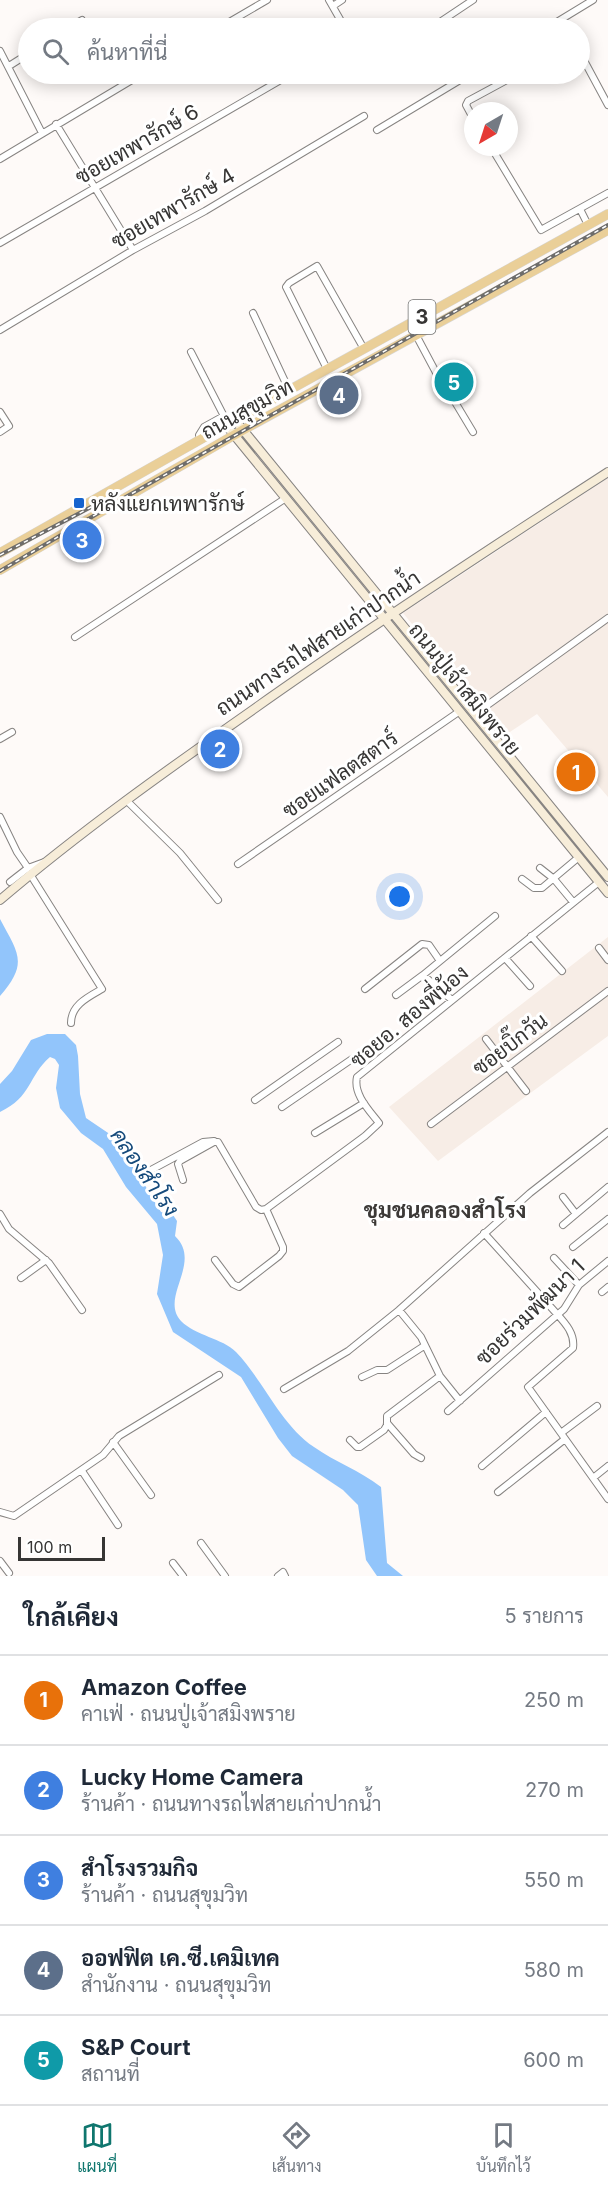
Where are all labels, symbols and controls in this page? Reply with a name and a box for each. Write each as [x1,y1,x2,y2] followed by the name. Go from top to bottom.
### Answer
[18,18,590,84] search box
[39,35,72,68] icon: search
[87,39,167,65] text: ค้นหาที่นี่
[70,98,203,189] street label: ซอยเทพารักษ์ 6
[464,102,518,156] north arrow
[106,162,239,254] street label: ซอยเทพารักษ์ 4
[408,300,436,334] road number: 3
[434,360,474,404] pin: 5
[320,372,358,418] pin: 4
[197,374,298,446] street label: ถนนสุขุมวิท
[91,490,245,516] place label: หลังแยกเทพารักษ์
[72,496,86,510] marker: หลังแยกเทพารักษ์
[62,518,101,562] pin: 3
[208,561,425,721] street label: ถนนทางรถไฟสายเก่าปากน้ำ
[402,618,526,762] street label: ถนนปู่เจ้าสมิงพราย
[277,724,402,823] street label: ซอยแฟลตสตาร์
[200,726,240,771] pin: 2
[556,750,596,794] pin: 1
[385,882,414,911] your location
[341,954,473,1072] street label: ซอยอ. สองพี่น้อง
[464,1003,552,1080] street label: ซอยบิ๊กวัน
[105,1122,186,1221] water label: คลองสำโรง
[364,1196,526,1226] district label: ชุมชนคลองสำโรง
[470,1254,590,1370] street label: ซอยร่วมพัฒนา 1
[18,1534,105,1562] scale bar
[27,1537,72,1557] text: 100 m
[24,1601,119,1632] text: ใกล้เคียง
[504,1604,584,1628] text: 5 รายการ
[81,1674,247,1700] text: Amazon Coffee
[39,1688,48,1712] text: 1
[524,1688,584,1712] text: 250 m
[81,1702,296,1726] text: คาเฟ่ · ถนนปู่เจ้าสมิงพราย
[81,1764,303,1790] text: Lucky Home Camera
[37,1778,50,1802] text: 2
[525,1778,584,1802] text: 270 m
[81,1792,381,1816] text: ร้านค้า · ถนนทางรถไฟสายเก่าปากน้ำ
[81,1855,198,1881] text: สำโรงรวมกิจ
[37,1868,50,1892] text: 3
[524,1868,584,1892] text: 550 m
[81,1883,248,1907] text: ร้านค้า · ถนนสุขุมวิท
[81,1945,280,1971] text: ออฟฟิต เค.ซี.เคมิเทค
[37,1958,50,1982] text: 4
[524,1958,584,1982] text: 580 m
[81,1973,271,1997] text: สำนักงาน · ถนนสุขุมวิท
[81,2034,191,2060] text: S&P Court
[37,2048,50,2072] text: 5
[523,2048,584,2072] text: 600 m
[81,2062,140,2086] text: สถานที่
[77,2119,117,2176] tab: แผนที่
[272,2119,322,2176] tab: เส้นทาง
[476,2119,531,2176] tab: บันทึกไว้

